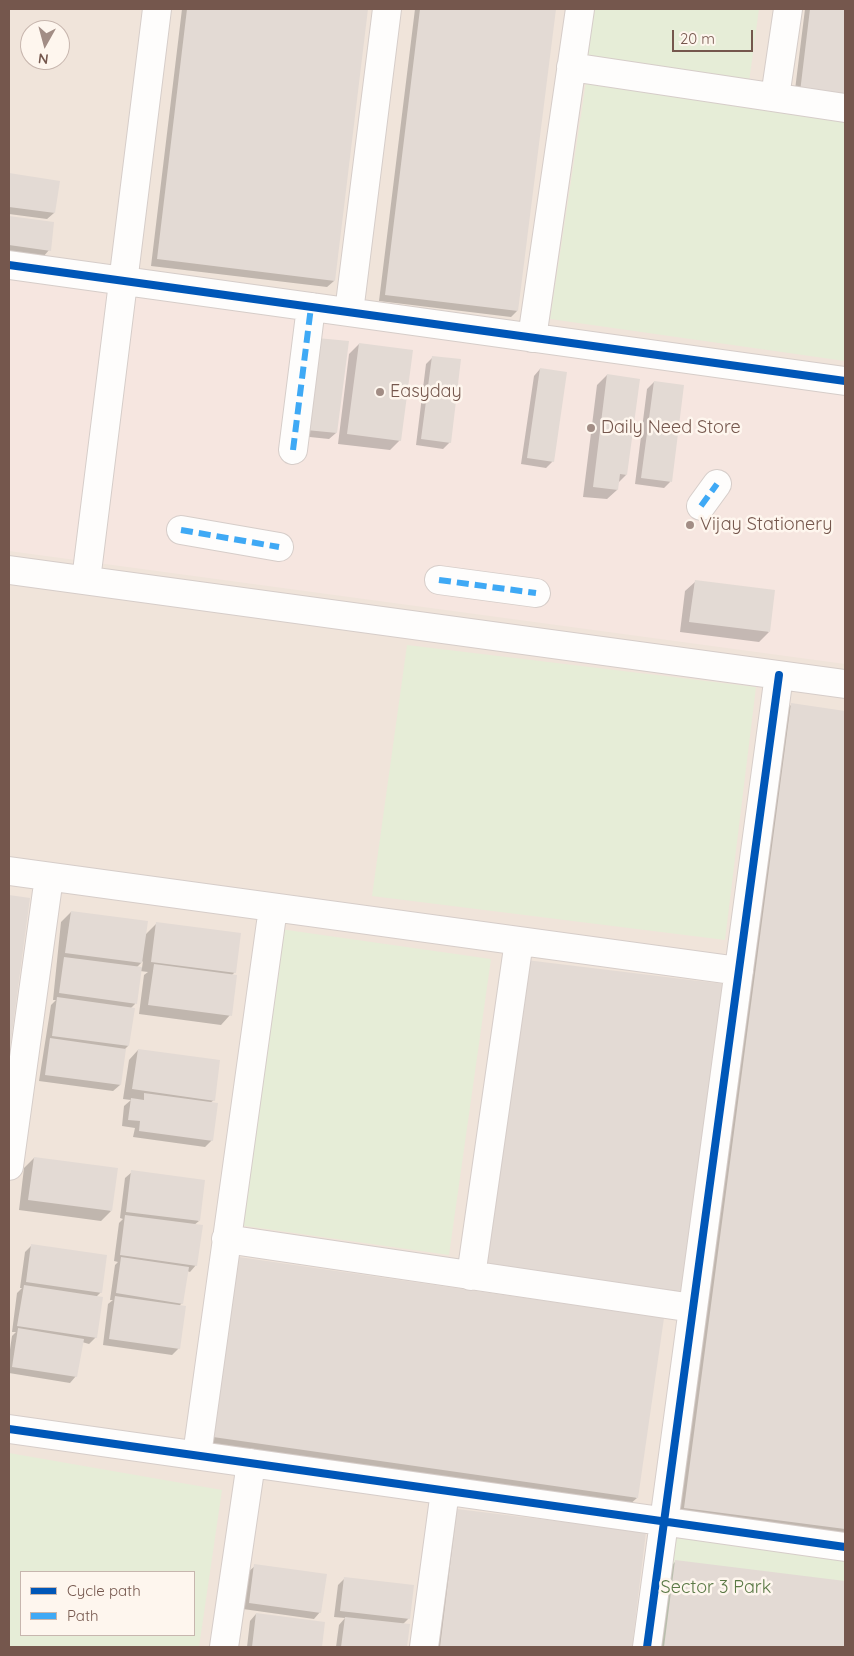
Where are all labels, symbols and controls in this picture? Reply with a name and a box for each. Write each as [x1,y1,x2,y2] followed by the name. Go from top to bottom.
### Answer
[20,20,70,70] north arrow
[674,20,755,52] scale bar
[680,29,715,48] text: 20 m
[37,49,50,68] text: N
[390,381,462,403] place label: Easyday
[374,386,386,398] marker: Easyday
[601,417,741,439] place label: Daily Need Store
[585,422,597,434] marker: Daily Need Store
[700,514,832,536] place label: Vijay Stationery
[684,519,696,531] marker: Vijay Stationery
[20,1571,195,1636] legend
[661,1577,771,1599] park label: Sector 3 Park
[67,1581,141,1600] text: Cycle path
[67,1606,99,1625] text: Path

